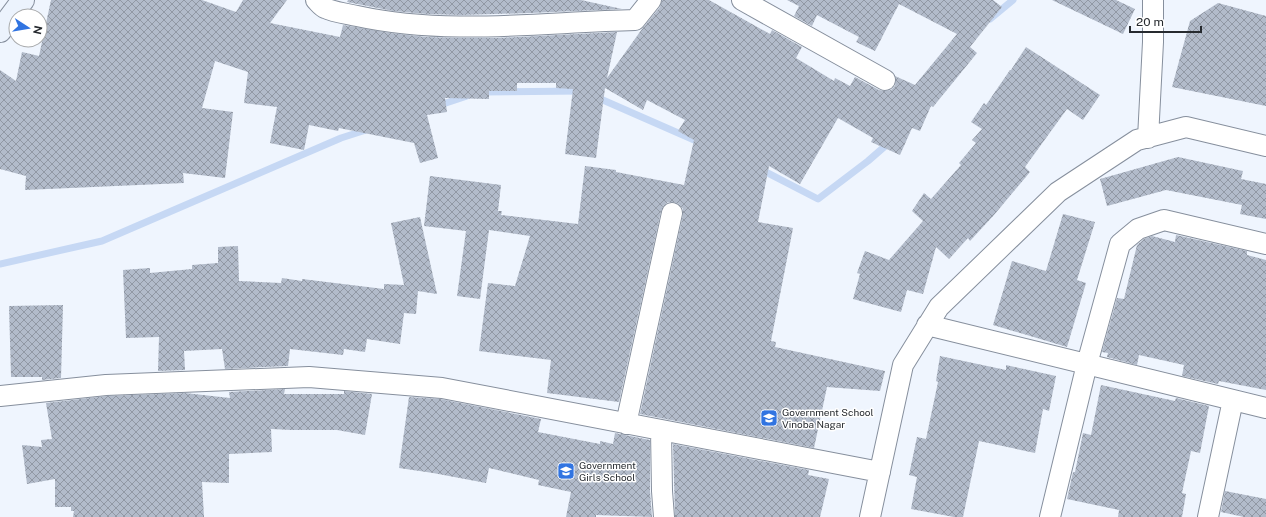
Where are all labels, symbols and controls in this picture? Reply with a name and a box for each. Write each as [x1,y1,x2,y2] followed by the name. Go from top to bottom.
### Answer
[8,8,48,48] north arrow
[1130,8,1201,34] scale bar
[1136,15,1164,29] text: 20 m
[31,25,45,36] text: N
[782,406,874,430] place label: Government School Vinoba Nagar
[759,408,779,428] school or university icon: Government School Vinoba Nagar
[579,459,636,483] place label: Government Girls School
[556,461,576,481] school or university icon: Government Girls School

